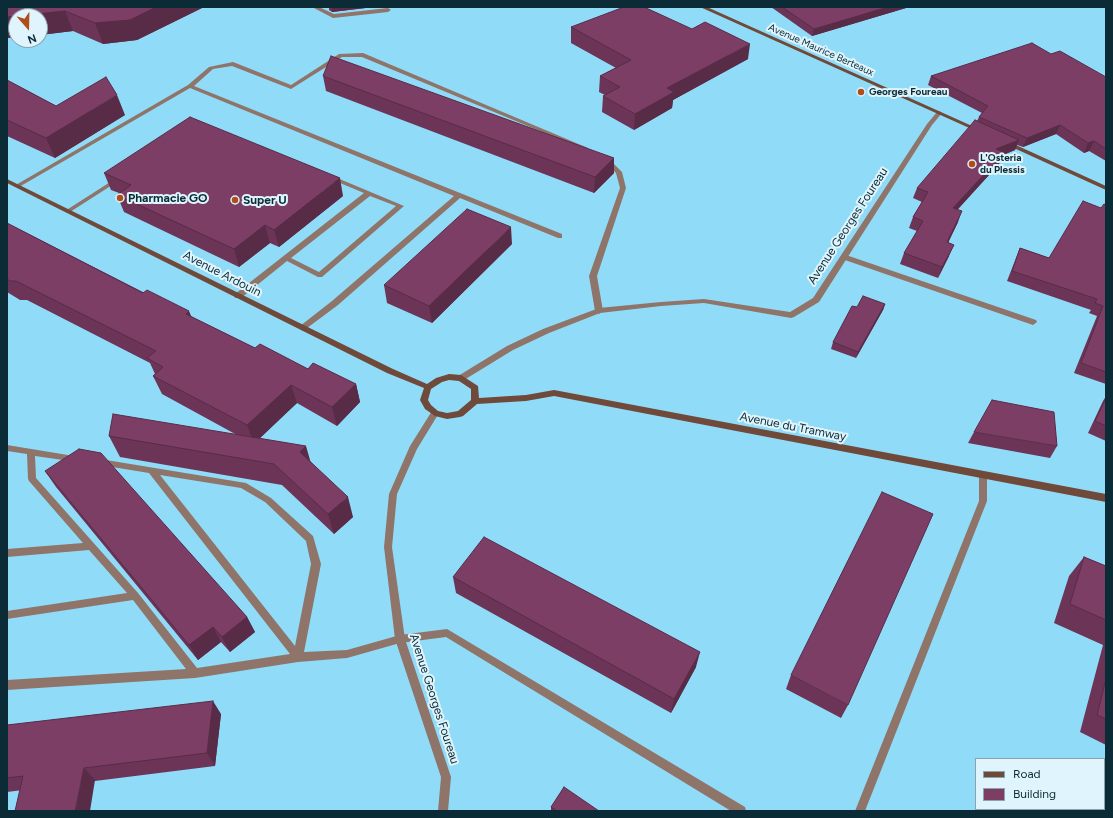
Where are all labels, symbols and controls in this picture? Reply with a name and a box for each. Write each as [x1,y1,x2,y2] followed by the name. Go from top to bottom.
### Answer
[8,8,48,48] north arrow
[766,21,876,79] street label: Avenue Maurice Berteaux
[26,31,38,46] text: N
[869,86,947,98] place label: Georges Foureau
[856,87,866,97] marker: Georges Foureau
[980,152,1025,176] place label: L'Osteria du Plessis
[967,159,977,169] marker: L'Osteria du Plessis
[805,165,891,287] street label: Avenue Georges Foureau
[128,191,207,205] place label: Pharmacie GO
[115,193,125,203] marker: Pharmacie GO
[243,193,287,207] place label: Super U
[230,195,240,205] marker: Super U
[180,248,264,300] street label: Avenue Ardouin
[739,410,847,444] street label: Avenue du Tramway
[406,632,462,766] street label: Avenue Georges Foureau
[975,758,1105,810] legend
[1013,767,1041,781] text: Road
[1013,787,1056,801] text: Building

